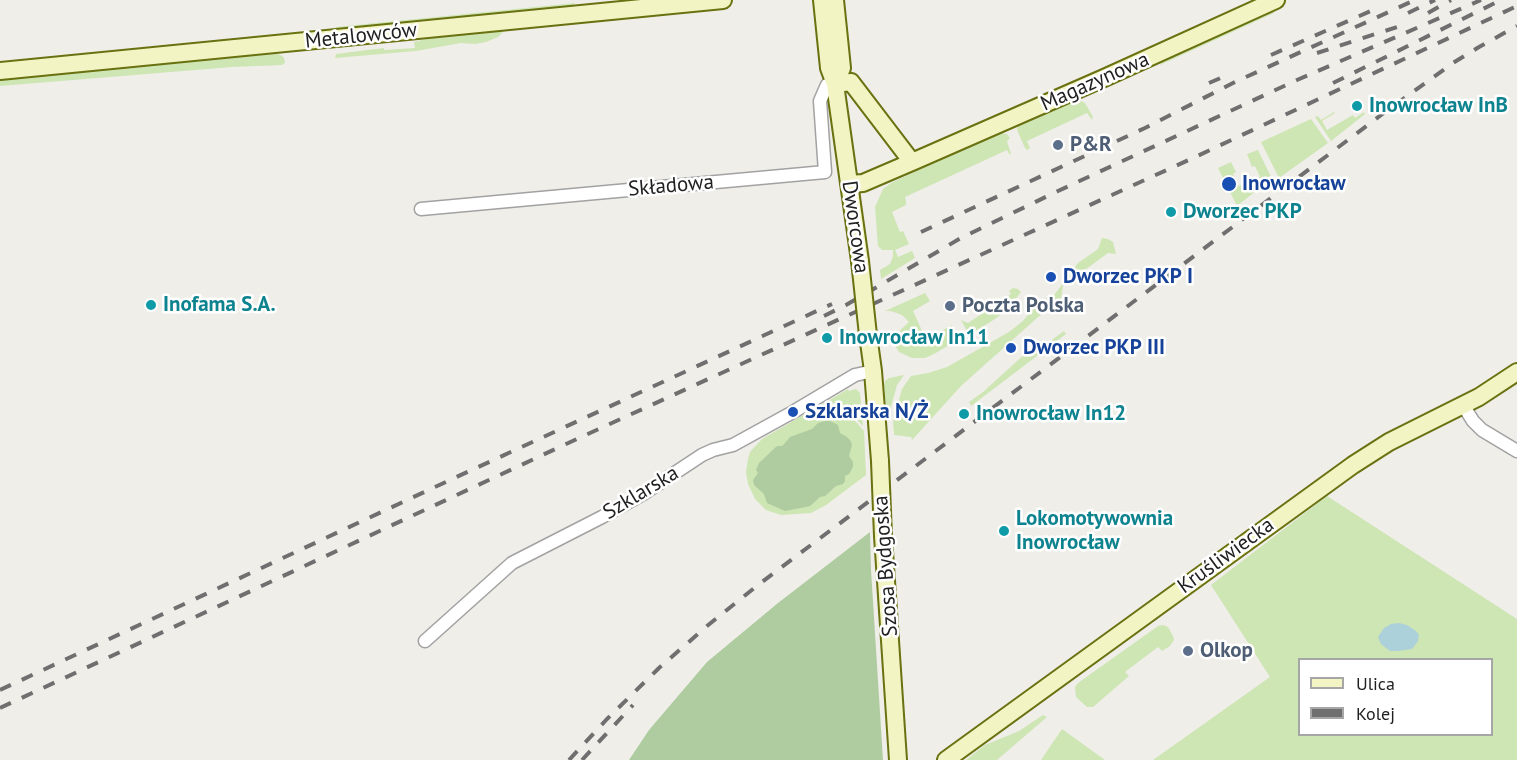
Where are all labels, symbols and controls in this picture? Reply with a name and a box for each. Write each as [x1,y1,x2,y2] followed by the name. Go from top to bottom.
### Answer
[304,18,418,54] street label: Metalowców
[1037,47,1153,117] street label: Magazynowa
[1369,93,1508,119] place label: Inowrocław InB
[1350,99,1364,113] marker: Inowrocław InB
[1070,132,1112,158] place label: P&R
[1051,138,1065,152] marker: P&R
[627,170,715,202] street label: Składowa
[1242,171,1346,197] place label: Inowrocław
[1220,175,1238,193] marker: Inowrocław
[836,179,874,275] street label: Dworcowa
[1183,199,1302,225] place label: Dworzec PKP
[1164,205,1178,219] marker: Dworzec PKP
[1063,264,1193,290] place label: Dworzec PKP I
[1044,270,1058,284] marker: Dworzec PKP I
[163,292,276,318] place label: Inofama S.A.
[962,293,1084,319] place label: Poczta Polska
[144,298,158,312] marker: Inofama S.A.
[943,299,957,313] marker: Poczta Polska
[839,325,989,351] place label: Inowrocław In11
[820,331,834,345] marker: Inowrocław In11
[1023,335,1165,361] place label: Dworzec PKP III
[1004,341,1018,355] marker: Dworzec PKP III
[805,399,929,425] place label: Szklarska N/Ż
[976,401,1126,427] place label: Inowrocław In12
[786,405,800,419] marker: Szklarska N/Ż
[957,407,971,421] marker: Inowrocław In12
[599,461,683,525] street label: Szklarska
[868,495,904,637] street label: Szosa Bydgoska
[1016,506,1173,556] place label: Lokomotywownia Inowrocław
[1173,513,1279,599] street label: Kruśliwiecka
[997,524,1011,538] marker: Lokomotywownia Inowrocław
[1200,638,1253,664] place label: Olkop
[1181,644,1195,658] marker: Olkop
[1298,658,1493,736] legend
[1356,672,1395,695] text: Ulica
[1356,702,1395,725] text: Kolej

